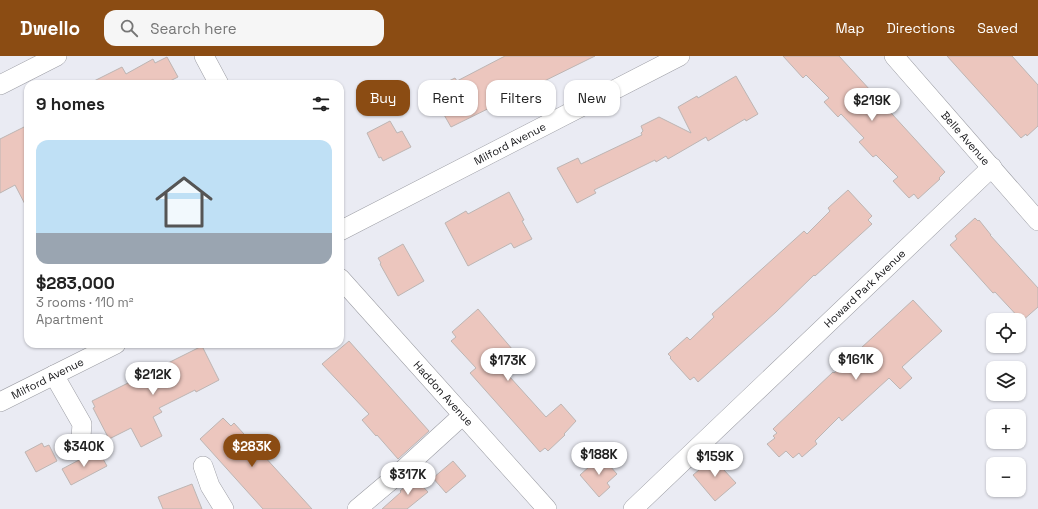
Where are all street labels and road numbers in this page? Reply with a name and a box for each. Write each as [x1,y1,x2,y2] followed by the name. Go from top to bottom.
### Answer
[938,108,993,168] street label: Belle Avenue
[472,119,548,168] street label: Milford Avenue
[821,246,908,330] street label: Howard Park Avenue
[9,354,86,402] street label: Milford Avenue
[411,358,476,429] street label: Haddon Avenue

